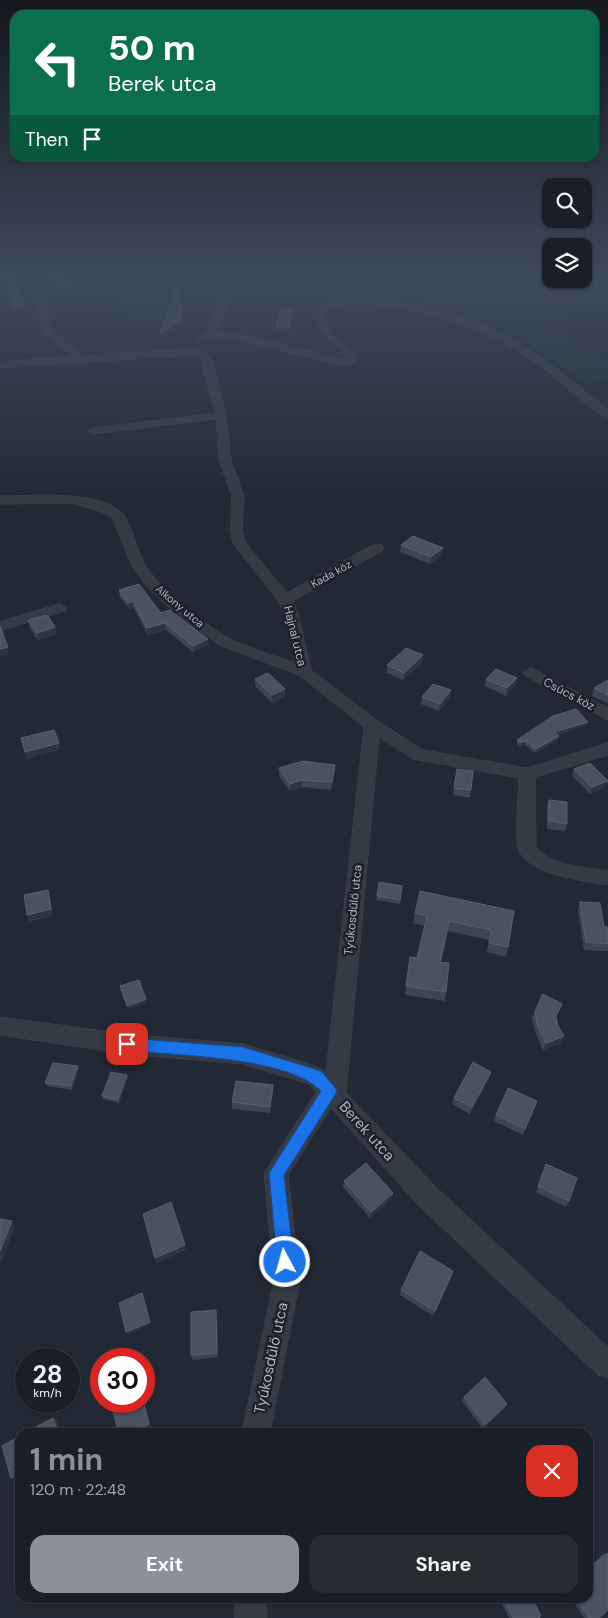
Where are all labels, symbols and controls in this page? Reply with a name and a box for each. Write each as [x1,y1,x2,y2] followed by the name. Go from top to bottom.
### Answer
[108,25,196,71] text: 50 m
[25,30,90,95] icon: left
[108,69,216,98] text: Berek utca
[78,125,106,153] icon: arrive
[25,127,68,152] text: Then
[542,178,592,288] map controls
[542,178,592,228] button: search
[542,238,592,288] button: layers
[308,557,354,591] street label: Kada köz
[153,582,207,630] street label: Alkony utca
[280,604,310,668] street label: Hajnal utca
[541,674,597,714] street label: Csúcs köz
[340,864,366,956] street label: Tyúkosdűlő utca
[106,1023,148,1065] pin
[113,1030,141,1058] icon: arrive
[335,1097,399,1165] street label: Berek utca
[258,1235,310,1287] position arrow
[249,1301,293,1415] street label: Tyúkosdűlő utca
[90,1348,155,1413] speed limit sign: 30
[32,1358,63,1391] text: 28
[33,1385,62,1401] text: km/h
[30,1440,103,1479] text: 1 min
[526,1445,578,1497] button: close
[30,1479,126,1500] text: 120 m · 22:48
[30,1535,299,1593] button: Exit
[309,1535,578,1593] button: Share

